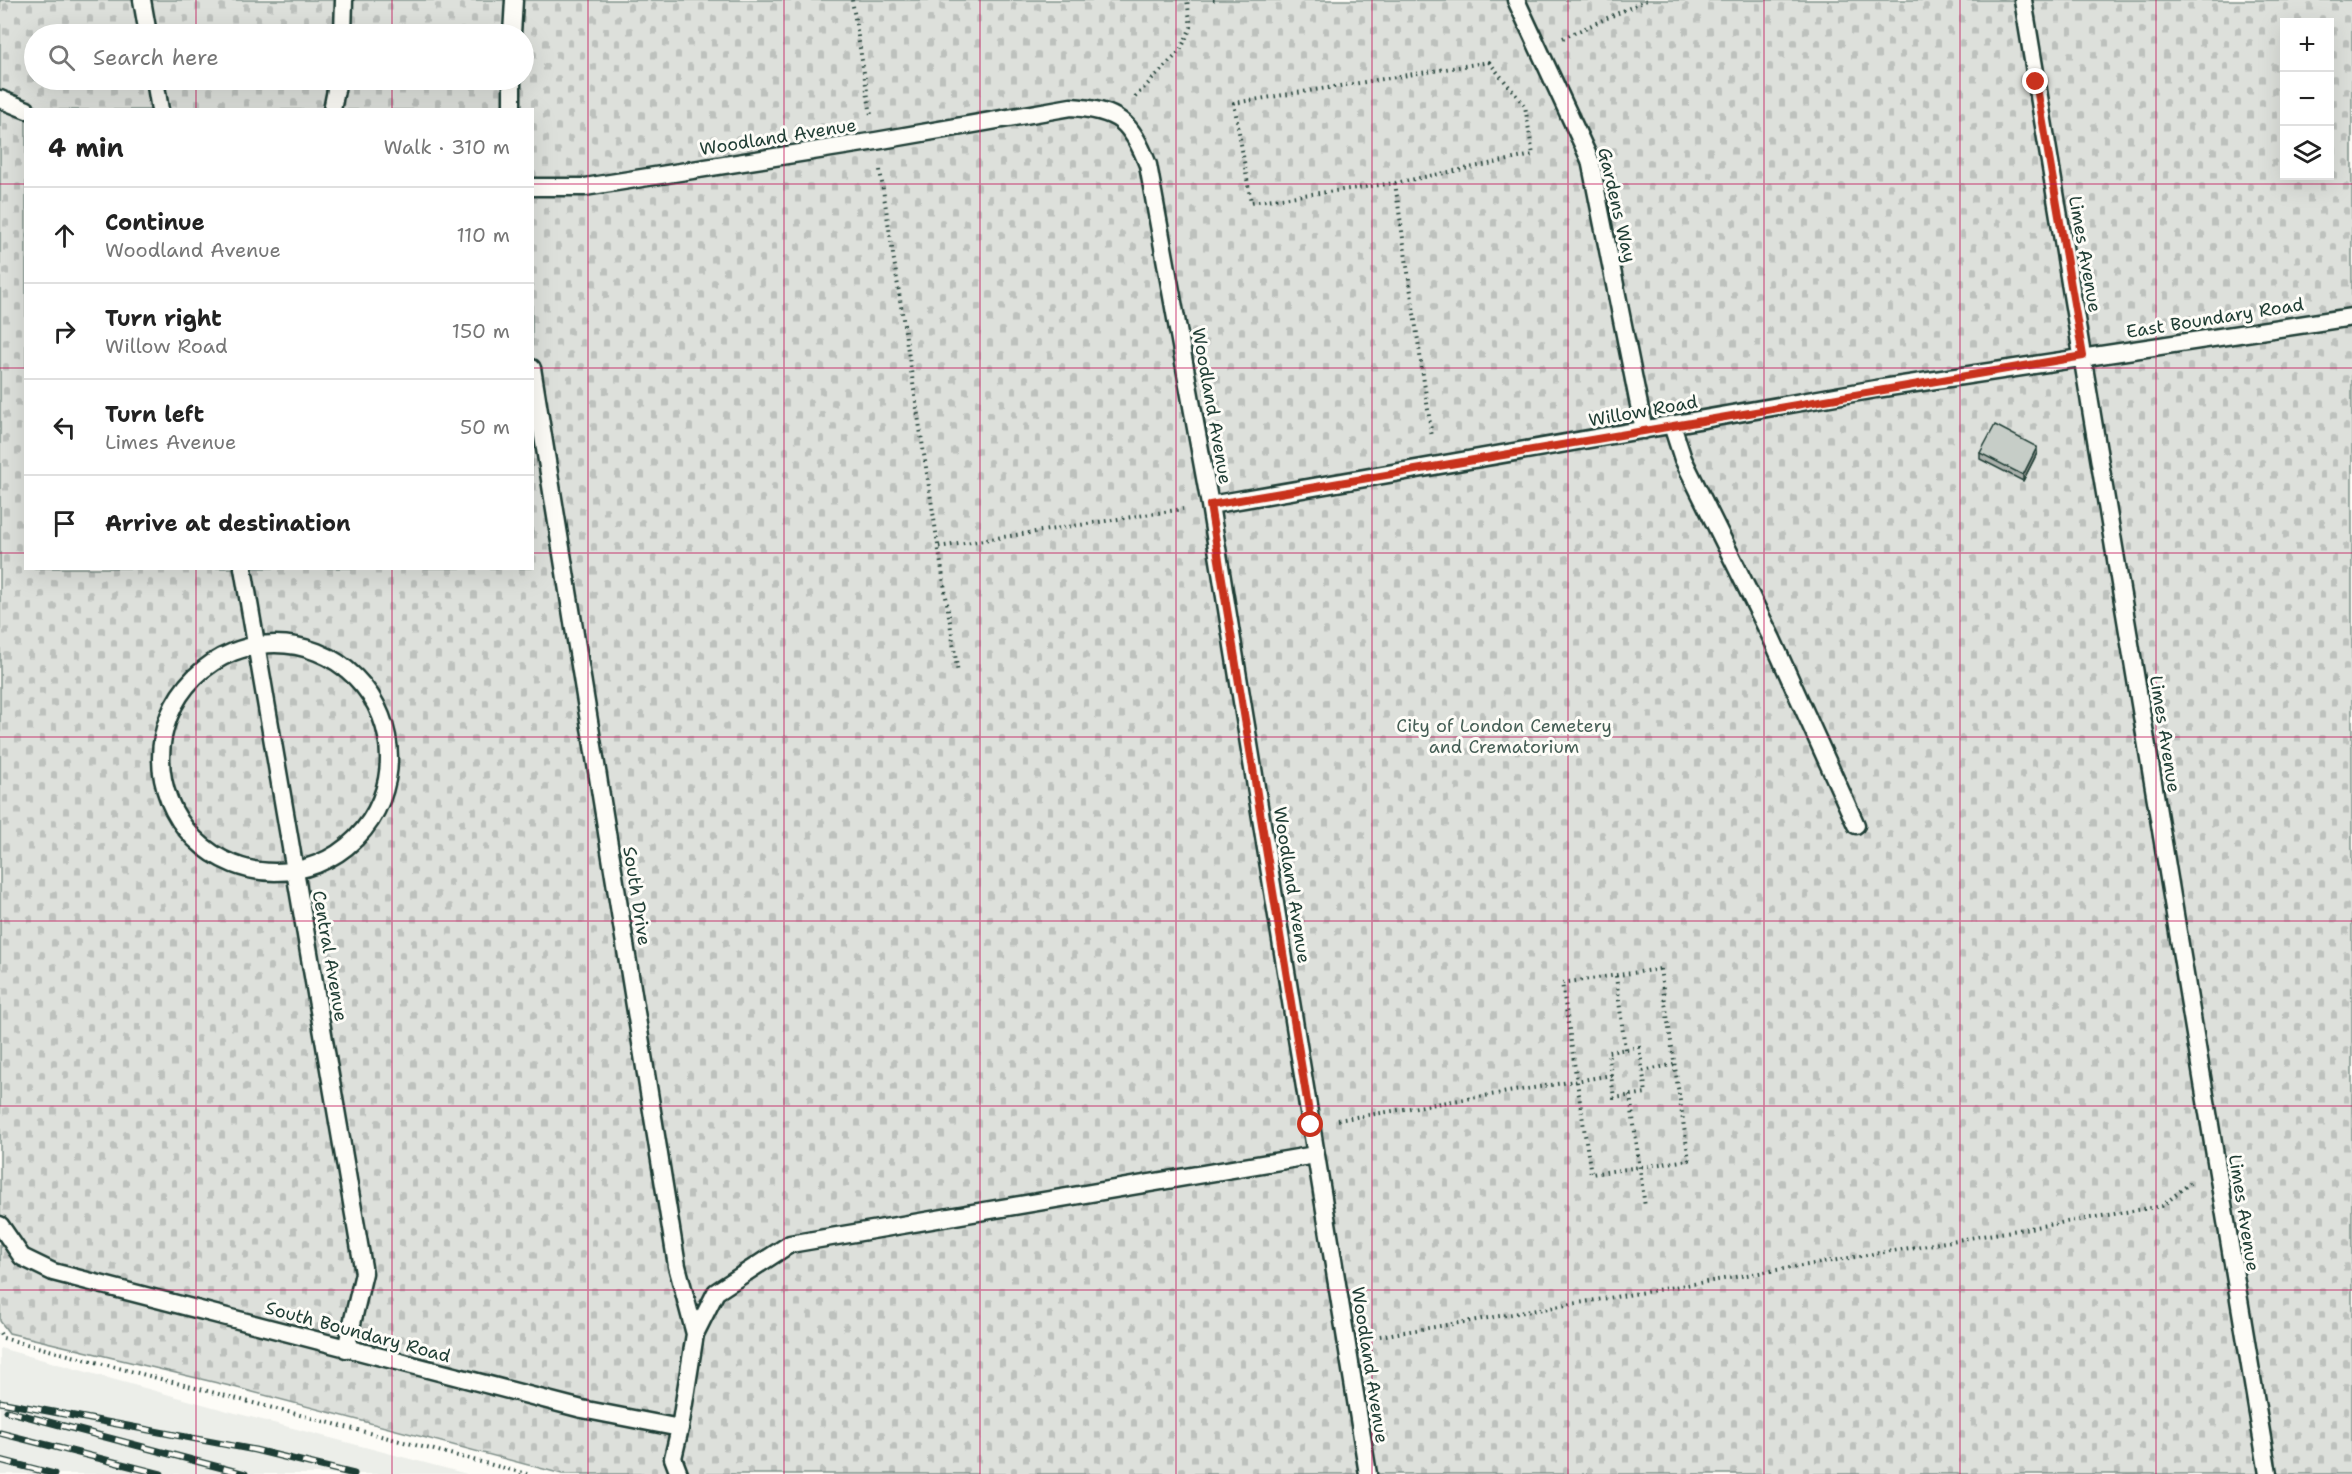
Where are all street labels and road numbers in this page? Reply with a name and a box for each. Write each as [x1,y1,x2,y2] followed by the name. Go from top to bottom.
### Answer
[698,113,858,161] street label: Woodland Avenue
[1592,145,1642,265] street label: Gardens Way
[2063,194,2107,314] street label: Limes Avenue
[2125,292,2305,344] street label: East Boundary Road
[1186,326,1238,486] street label: Woodland Avenue
[1587,390,1699,432] street label: Willow Road
[2144,674,2186,794] street label: Limes Avenue
[1268,805,1316,965] street label: Woodland Avenue
[617,845,657,947] street label: South Drive
[307,889,353,1023] street label: Central Avenue
[2223,1153,2265,1273] street label: Limes Avenue
[1346,1285,1394,1445] street label: Woodland Avenue
[263,1296,453,1368] street label: South Boundary Road

